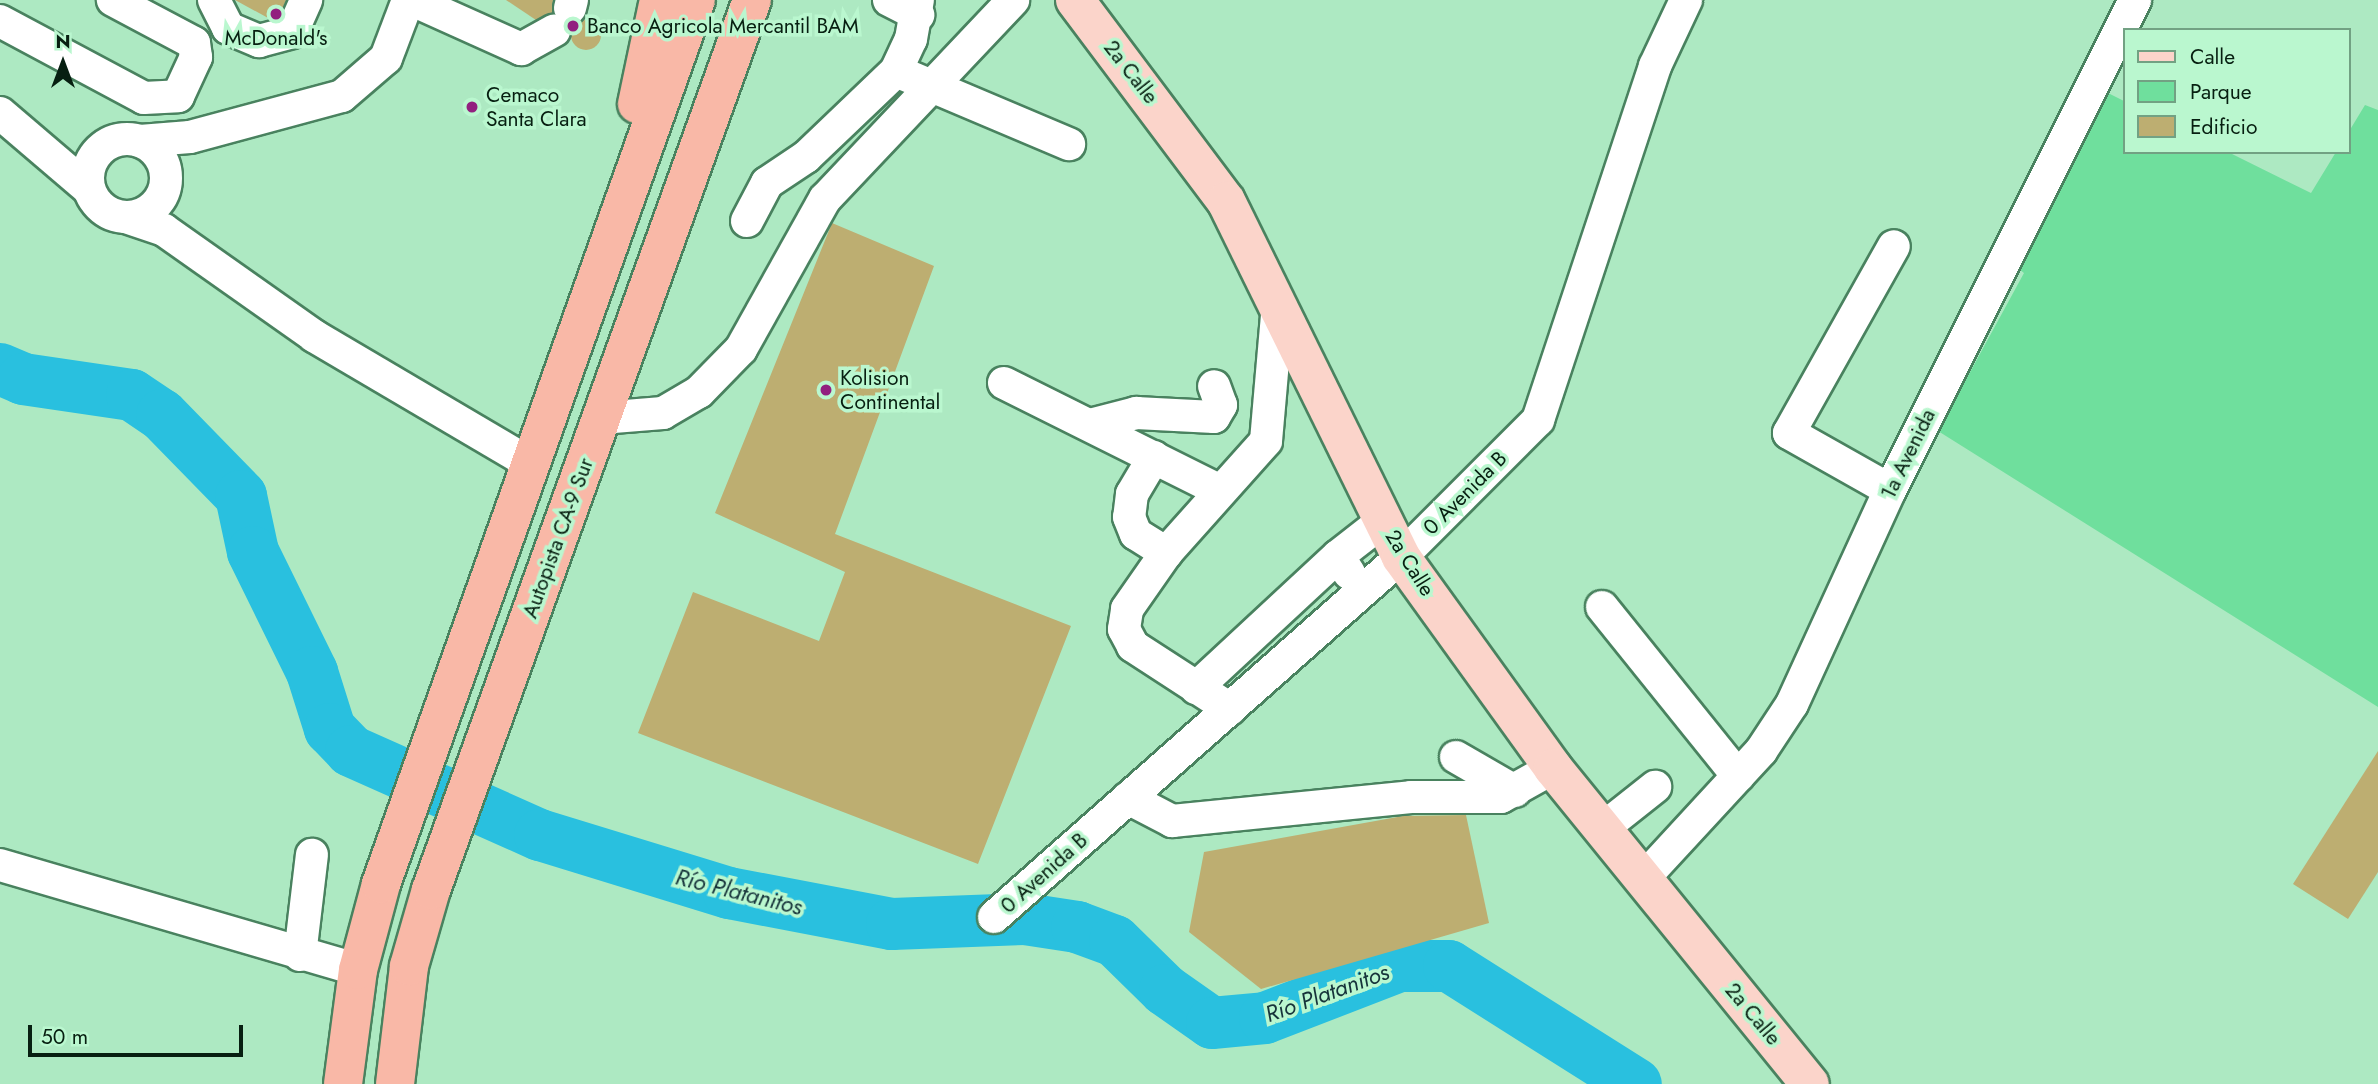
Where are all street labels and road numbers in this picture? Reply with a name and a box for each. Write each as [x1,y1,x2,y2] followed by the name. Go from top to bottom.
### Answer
[1099,35,1163,109] street label: 2a Calle
[1875,405,1941,503] street label: 1a Avenida
[1418,446,1512,540] street label: 0 Avenida B
[517,454,599,622] street label: Autopista CA-9 Sur
[1380,525,1440,601] street label: 2a Calle
[995,827,1093,919] street label: 0 Avenida B
[1720,978,1786,1050] street label: 2a Calle

